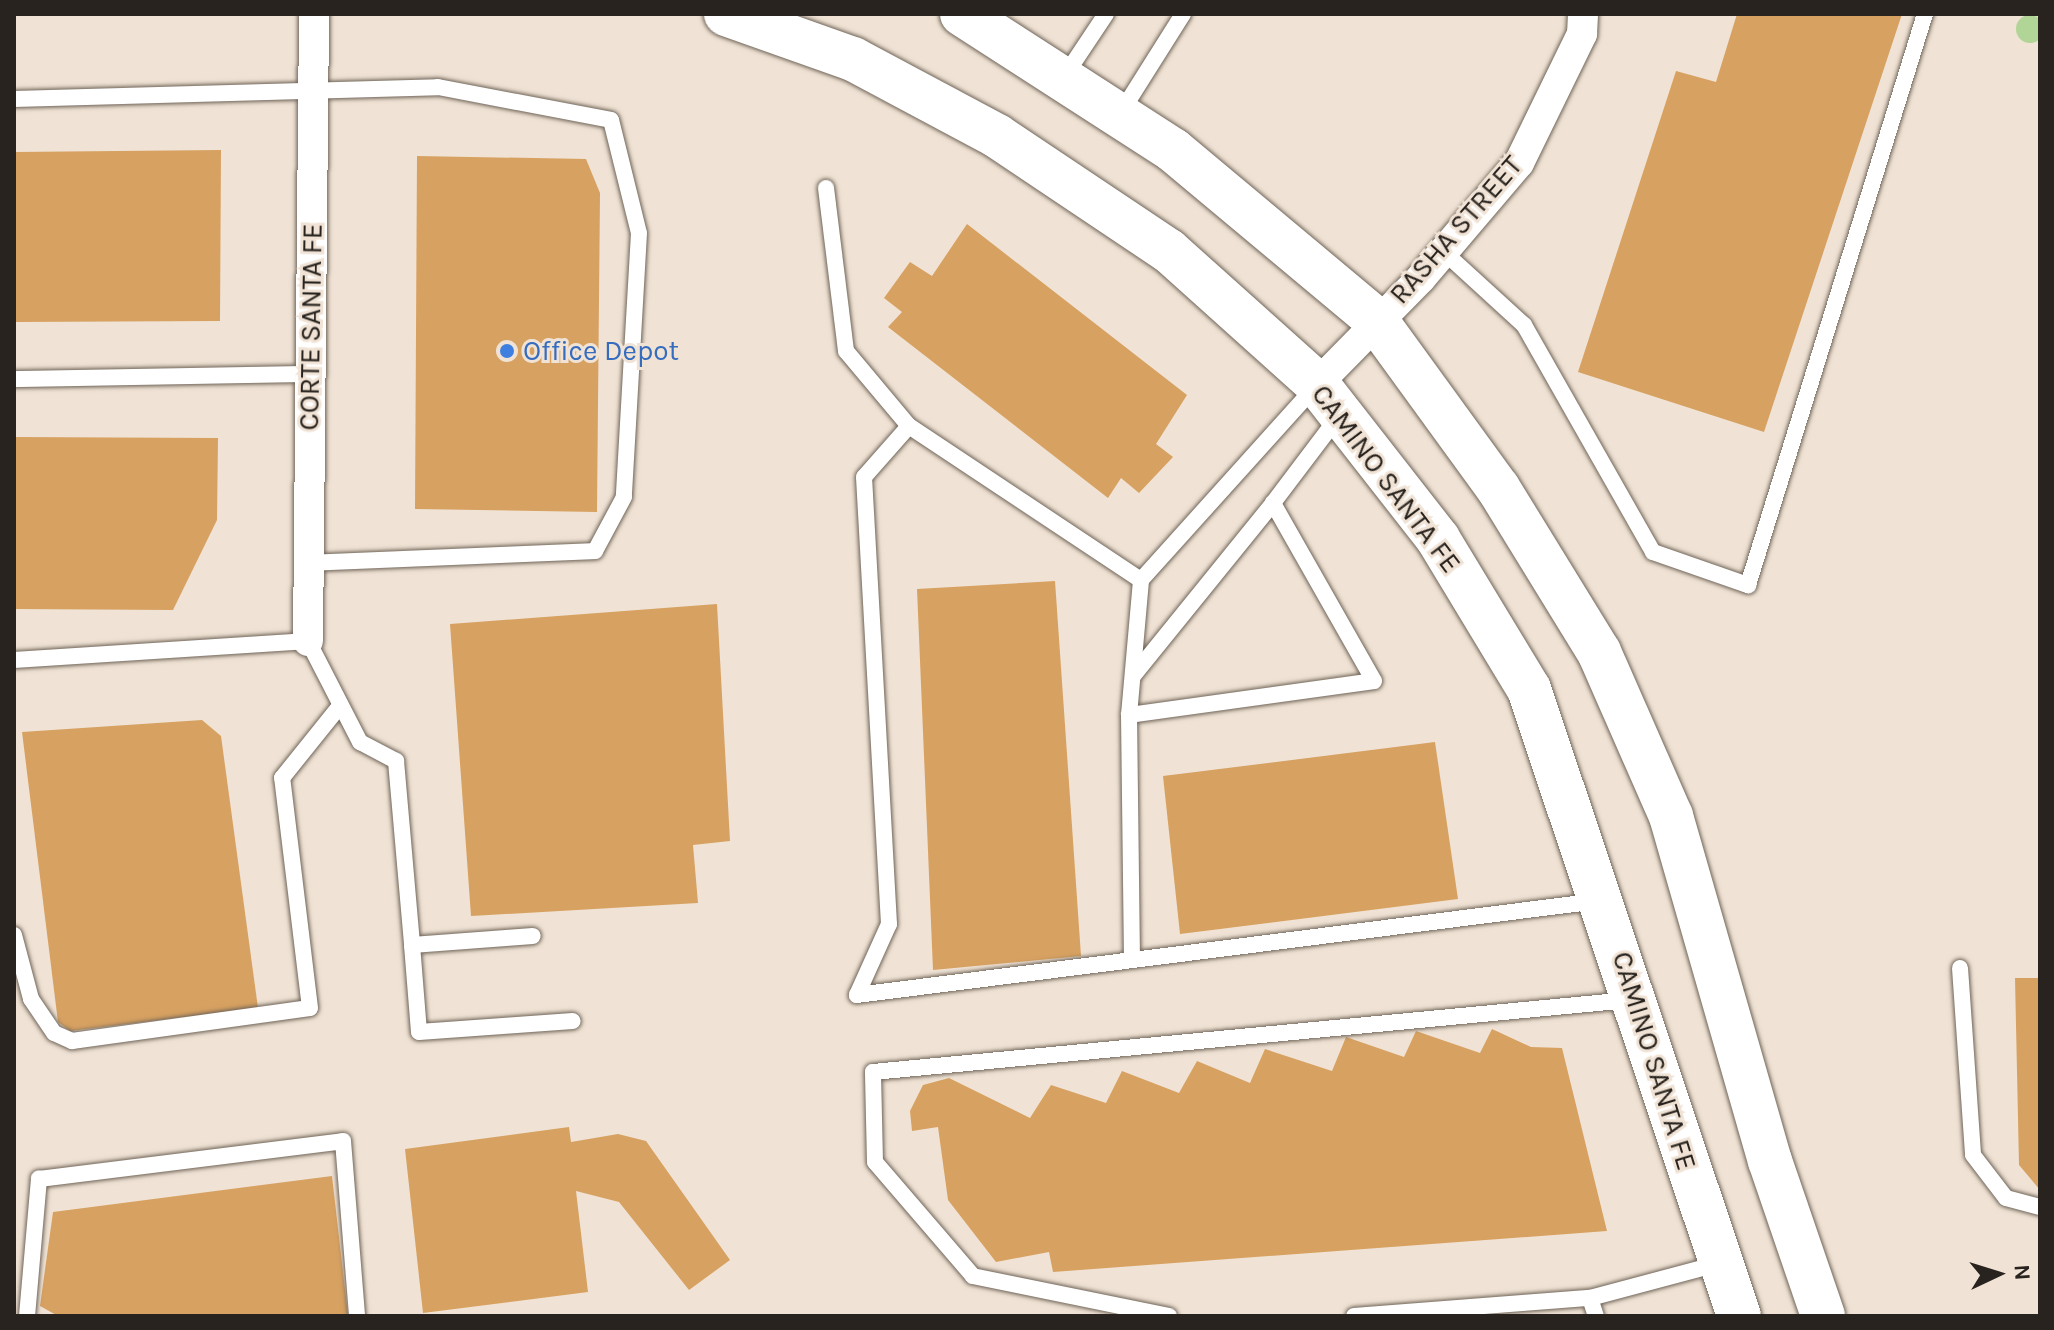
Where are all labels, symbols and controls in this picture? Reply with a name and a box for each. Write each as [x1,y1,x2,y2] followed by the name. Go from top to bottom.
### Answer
[1383,149,1529,311] street label: RASHA STREET
[292,223,330,431] street label: CORTE SANTA FE
[523,334,679,368] place label: Office Depot
[498,342,516,360] marker: Office Depot
[1304,378,1468,580] street label: CAMINO SANTA FE
[1605,948,1703,1174] street label: CAMINO SANTA FE
[1958,1234,2038,1314] north arrow
[2008,1264,2035,1281] text: N

